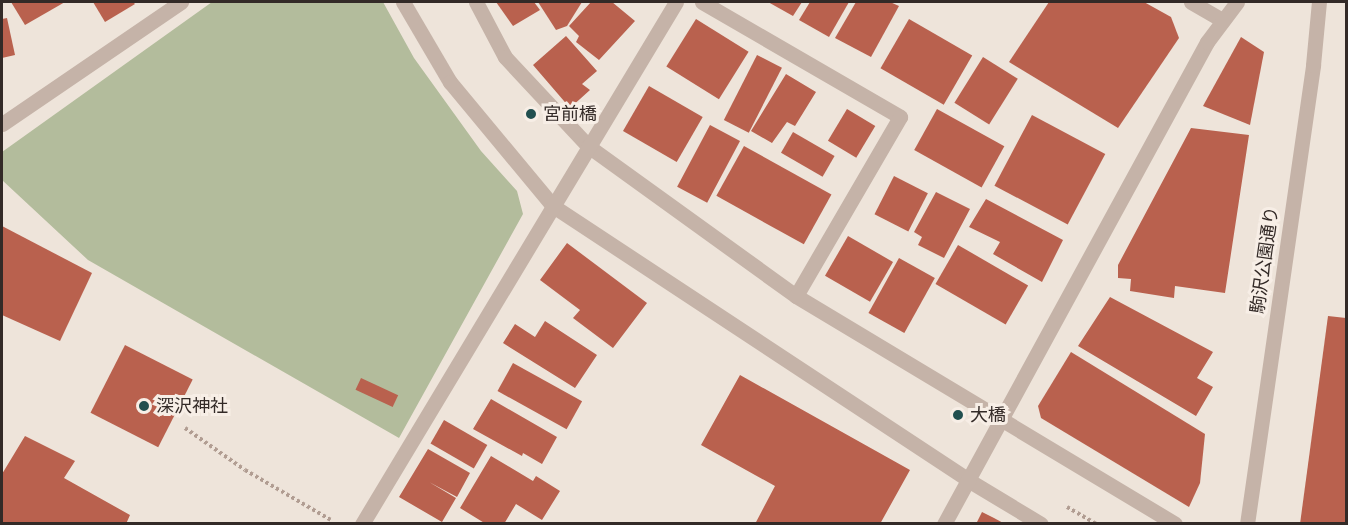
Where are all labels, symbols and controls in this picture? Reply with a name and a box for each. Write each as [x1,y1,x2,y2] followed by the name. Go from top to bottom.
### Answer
[543,103,597,125] place label: 宮前橋
[524,107,538,121] marker: 宮前橋
[1247,205,1283,315] street label: 駒沢公園通り
[156,395,228,417] place label: 深沢神社
[137,399,151,413] marker: 深沢神社
[970,404,1006,426] place label: 大橋
[951,408,965,422] marker: 大橋

